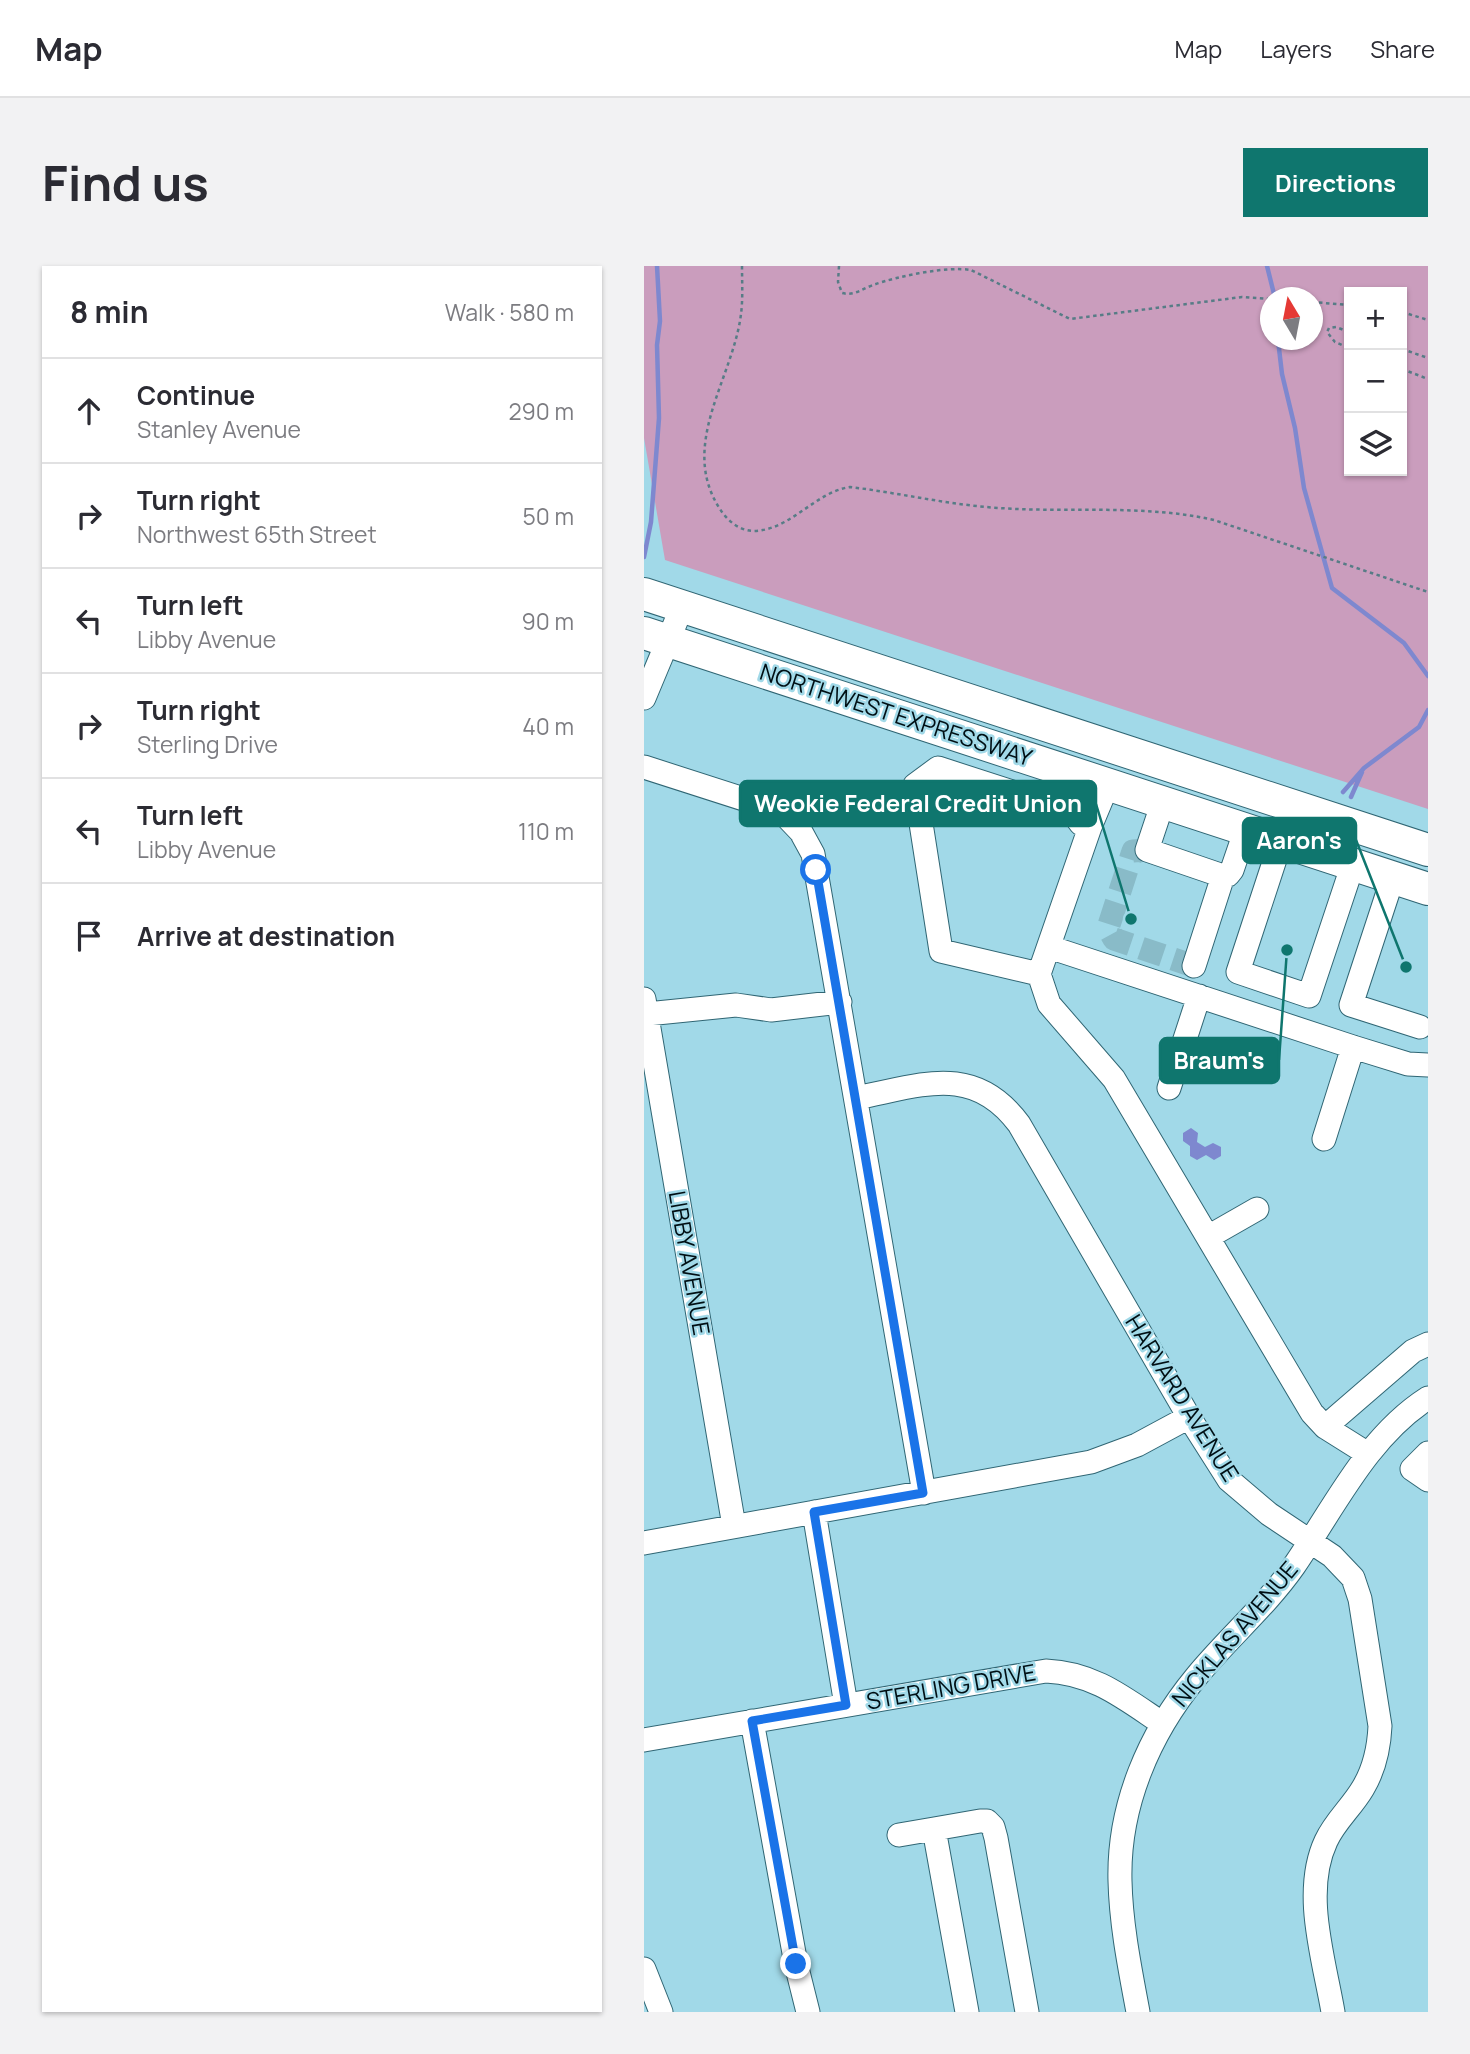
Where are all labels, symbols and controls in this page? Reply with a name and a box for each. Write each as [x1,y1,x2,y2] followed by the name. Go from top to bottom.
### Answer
[35,26,103,71] text: Map
[1175,32,1222,65] text: Map
[1260,32,1332,65] text: Layers
[1370,32,1435,65] text: Share
[1243,148,1428,217] button: Directions
[42,149,209,216] text: Find us
[1260,287,1323,350] north arrow
[1344,287,1407,476] map controls
[1344,287,1407,350] button: +
[70,291,149,332] text: 8 min
[445,296,574,328] text: Walk · 580 m
[1344,350,1407,413] button: −
[137,377,255,413] text: Continue
[70,392,108,430] icon: ahead
[508,395,574,427] text: 290 m
[137,413,301,445] text: Stanley Avenue
[1344,413,1407,476] button: layers
[137,482,261,518] text: Turn right
[70,497,108,535] icon: right
[523,500,574,532] text: 50 m
[137,518,377,550] text: Northwest 65th Street
[137,587,244,623] text: Turn left
[70,602,108,640] icon: left
[522,605,574,637] text: 90 m
[137,623,276,655] text: Libby Avenue
[756,655,1037,773] street label: NORTHWEST EXPRESSWAY
[137,692,261,728] text: Turn right
[70,707,108,745] icon: right
[522,710,574,742] text: 40 m
[137,728,278,760] text: Sterling Drive
[740,781,1096,826] callout: Weokie Federal Credit Union
[754,786,1082,819] text: Weokie Federal Credit Union
[137,797,244,833] text: Turn left
[70,812,108,850] icon: left
[518,815,574,847] text: 110 m
[1243,818,1356,863] callout: Aaron's
[1256,823,1342,856] text: Aaron's
[137,833,276,865] text: Libby Avenue
[800,854,831,885] route start
[70,917,108,955] icon: arrive
[137,918,395,954] text: Arrive at destination
[1160,1038,1279,1083] callout: Braum's
[1173,1043,1265,1076] text: Braum's
[662,1188,718,1338] street label: LIBBY AVENUE
[1119,1308,1247,1487] street label: HARVARD AVENUE
[1164,1554,1305,1713] street label: NICKLAS AVENUE
[864,1655,1038,1717] street label: STERLING DRIVE
[780,1948,811,1979] route end

